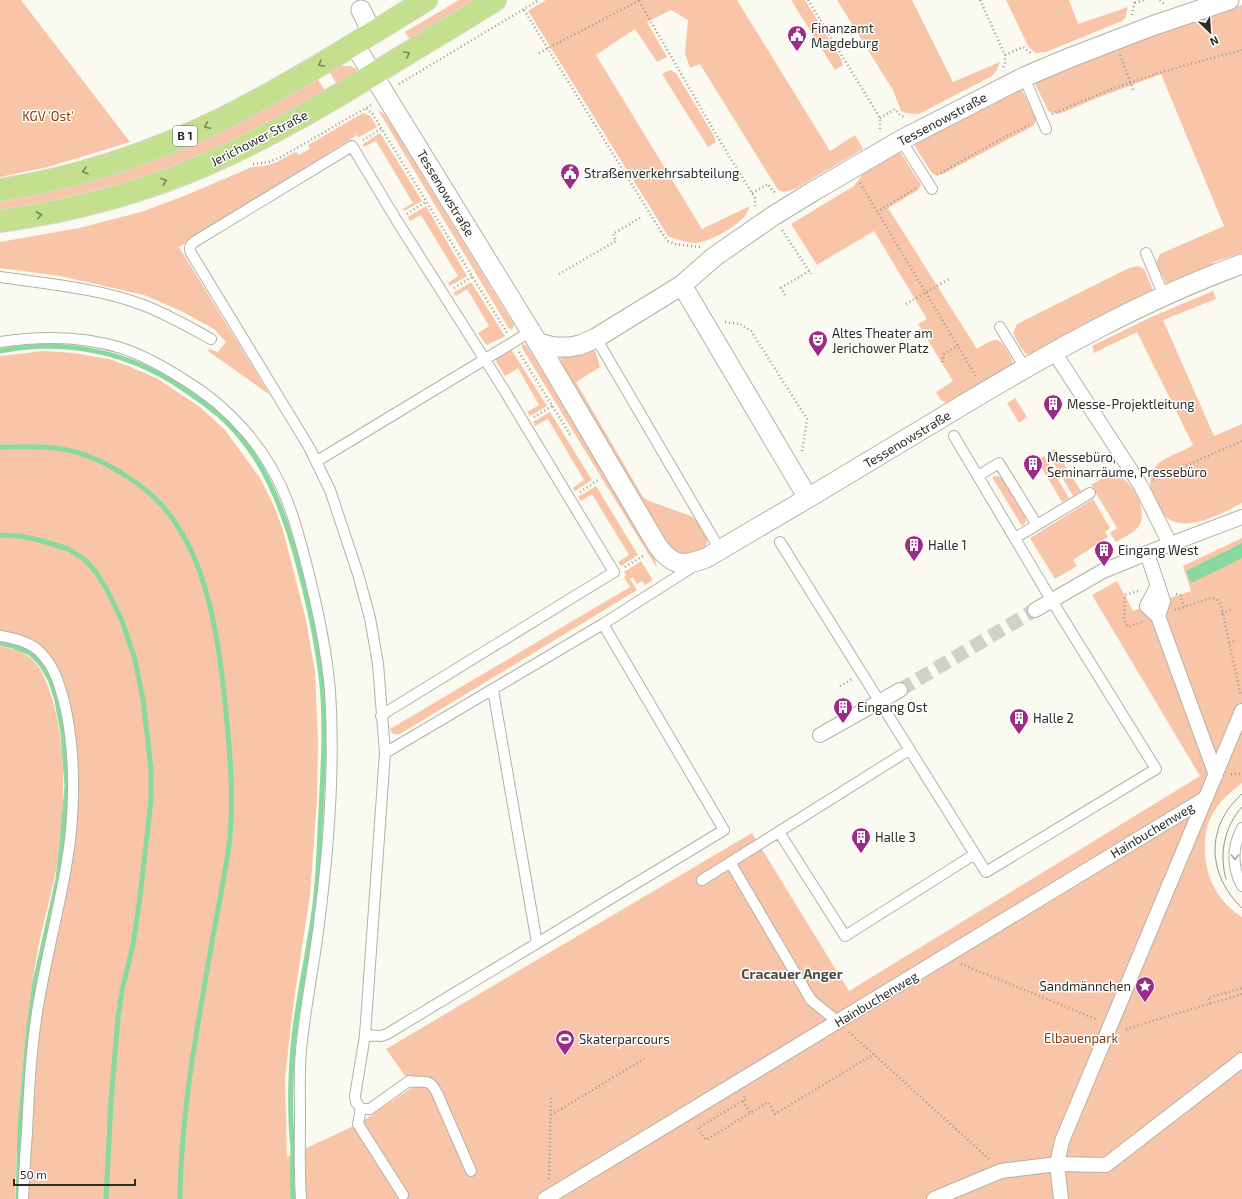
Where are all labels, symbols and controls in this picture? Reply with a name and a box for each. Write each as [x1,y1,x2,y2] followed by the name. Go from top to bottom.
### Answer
[1190,12,1230,52] north arrow
[811,20,878,51] place label: Finanzamt Magdeburg
[786,24,808,52] public building icon: Finanzamt Magdeburg
[1208,34,1221,49] text: N
[403,51,410,59] one-way arrow
[318,59,325,66] one-way arrow
[895,89,989,149] street label: Tessenowstraße
[208,107,310,169] street label: Jerichower Straße
[22,108,74,124] park label: KGV 'Ost'
[204,121,211,129] one-way arrow
[173,126,197,146] road number: B 1
[414,147,478,239] street label: Tessenowstraße
[559,162,581,190] public building icon: Straßenverkehrsabteilung
[584,165,739,181] place label: Straßenverkehrsabteilung
[82,166,89,175] one-way arrow
[160,178,167,186] one-way arrow
[35,211,42,220] one-way arrow
[832,325,933,356] place label: Altes Theater am Jerichower Platz
[807,329,829,357] theatre icon: Altes Theater am Jerichower Platz
[1042,393,1064,421] building icon: Messe-Projektleitung
[1067,396,1195,412] place label: Messe-Projektleitung
[861,407,953,471] street label: Tessenowstraße
[1047,449,1207,480] place label: Messebüro, Seminarräume, Pressebüro
[1022,453,1044,481] building icon: Messebüro, Seminarräume, Pressebüro
[903,534,925,562] building icon: Halle 1
[928,537,967,553] place label: Halle 1
[1093,539,1115,567] building icon: Eingang West
[1118,542,1199,558] place label: Eingang West
[832,696,854,724] building icon: Eingang Ost
[857,699,927,715] place label: Eingang Ost
[1008,707,1030,735] building icon: Halle 2
[1033,710,1074,726] place label: Halle 2
[1107,799,1197,861] street label: Hainbuchenweg
[850,826,872,854] building icon: Halle 3
[875,829,916,845] place label: Halle 3
[1230,854,1239,860] one-way arrow
[741,965,843,982] district label: Cracauer Anger
[831,968,921,1030] street label: Hainbuchenweg
[1134,975,1156,1003] place icon: Sandmännchen
[1039,978,1131,994] place label: Sandmännchen
[554,1028,576,1056] sports icon: Skaterparcours
[1044,1030,1118,1046] park label: Elbauenpark
[579,1031,670,1047] place label: Skaterparcours
[14,1161,135,1187] scale bar
[20,1167,47,1181] text: 50 m

